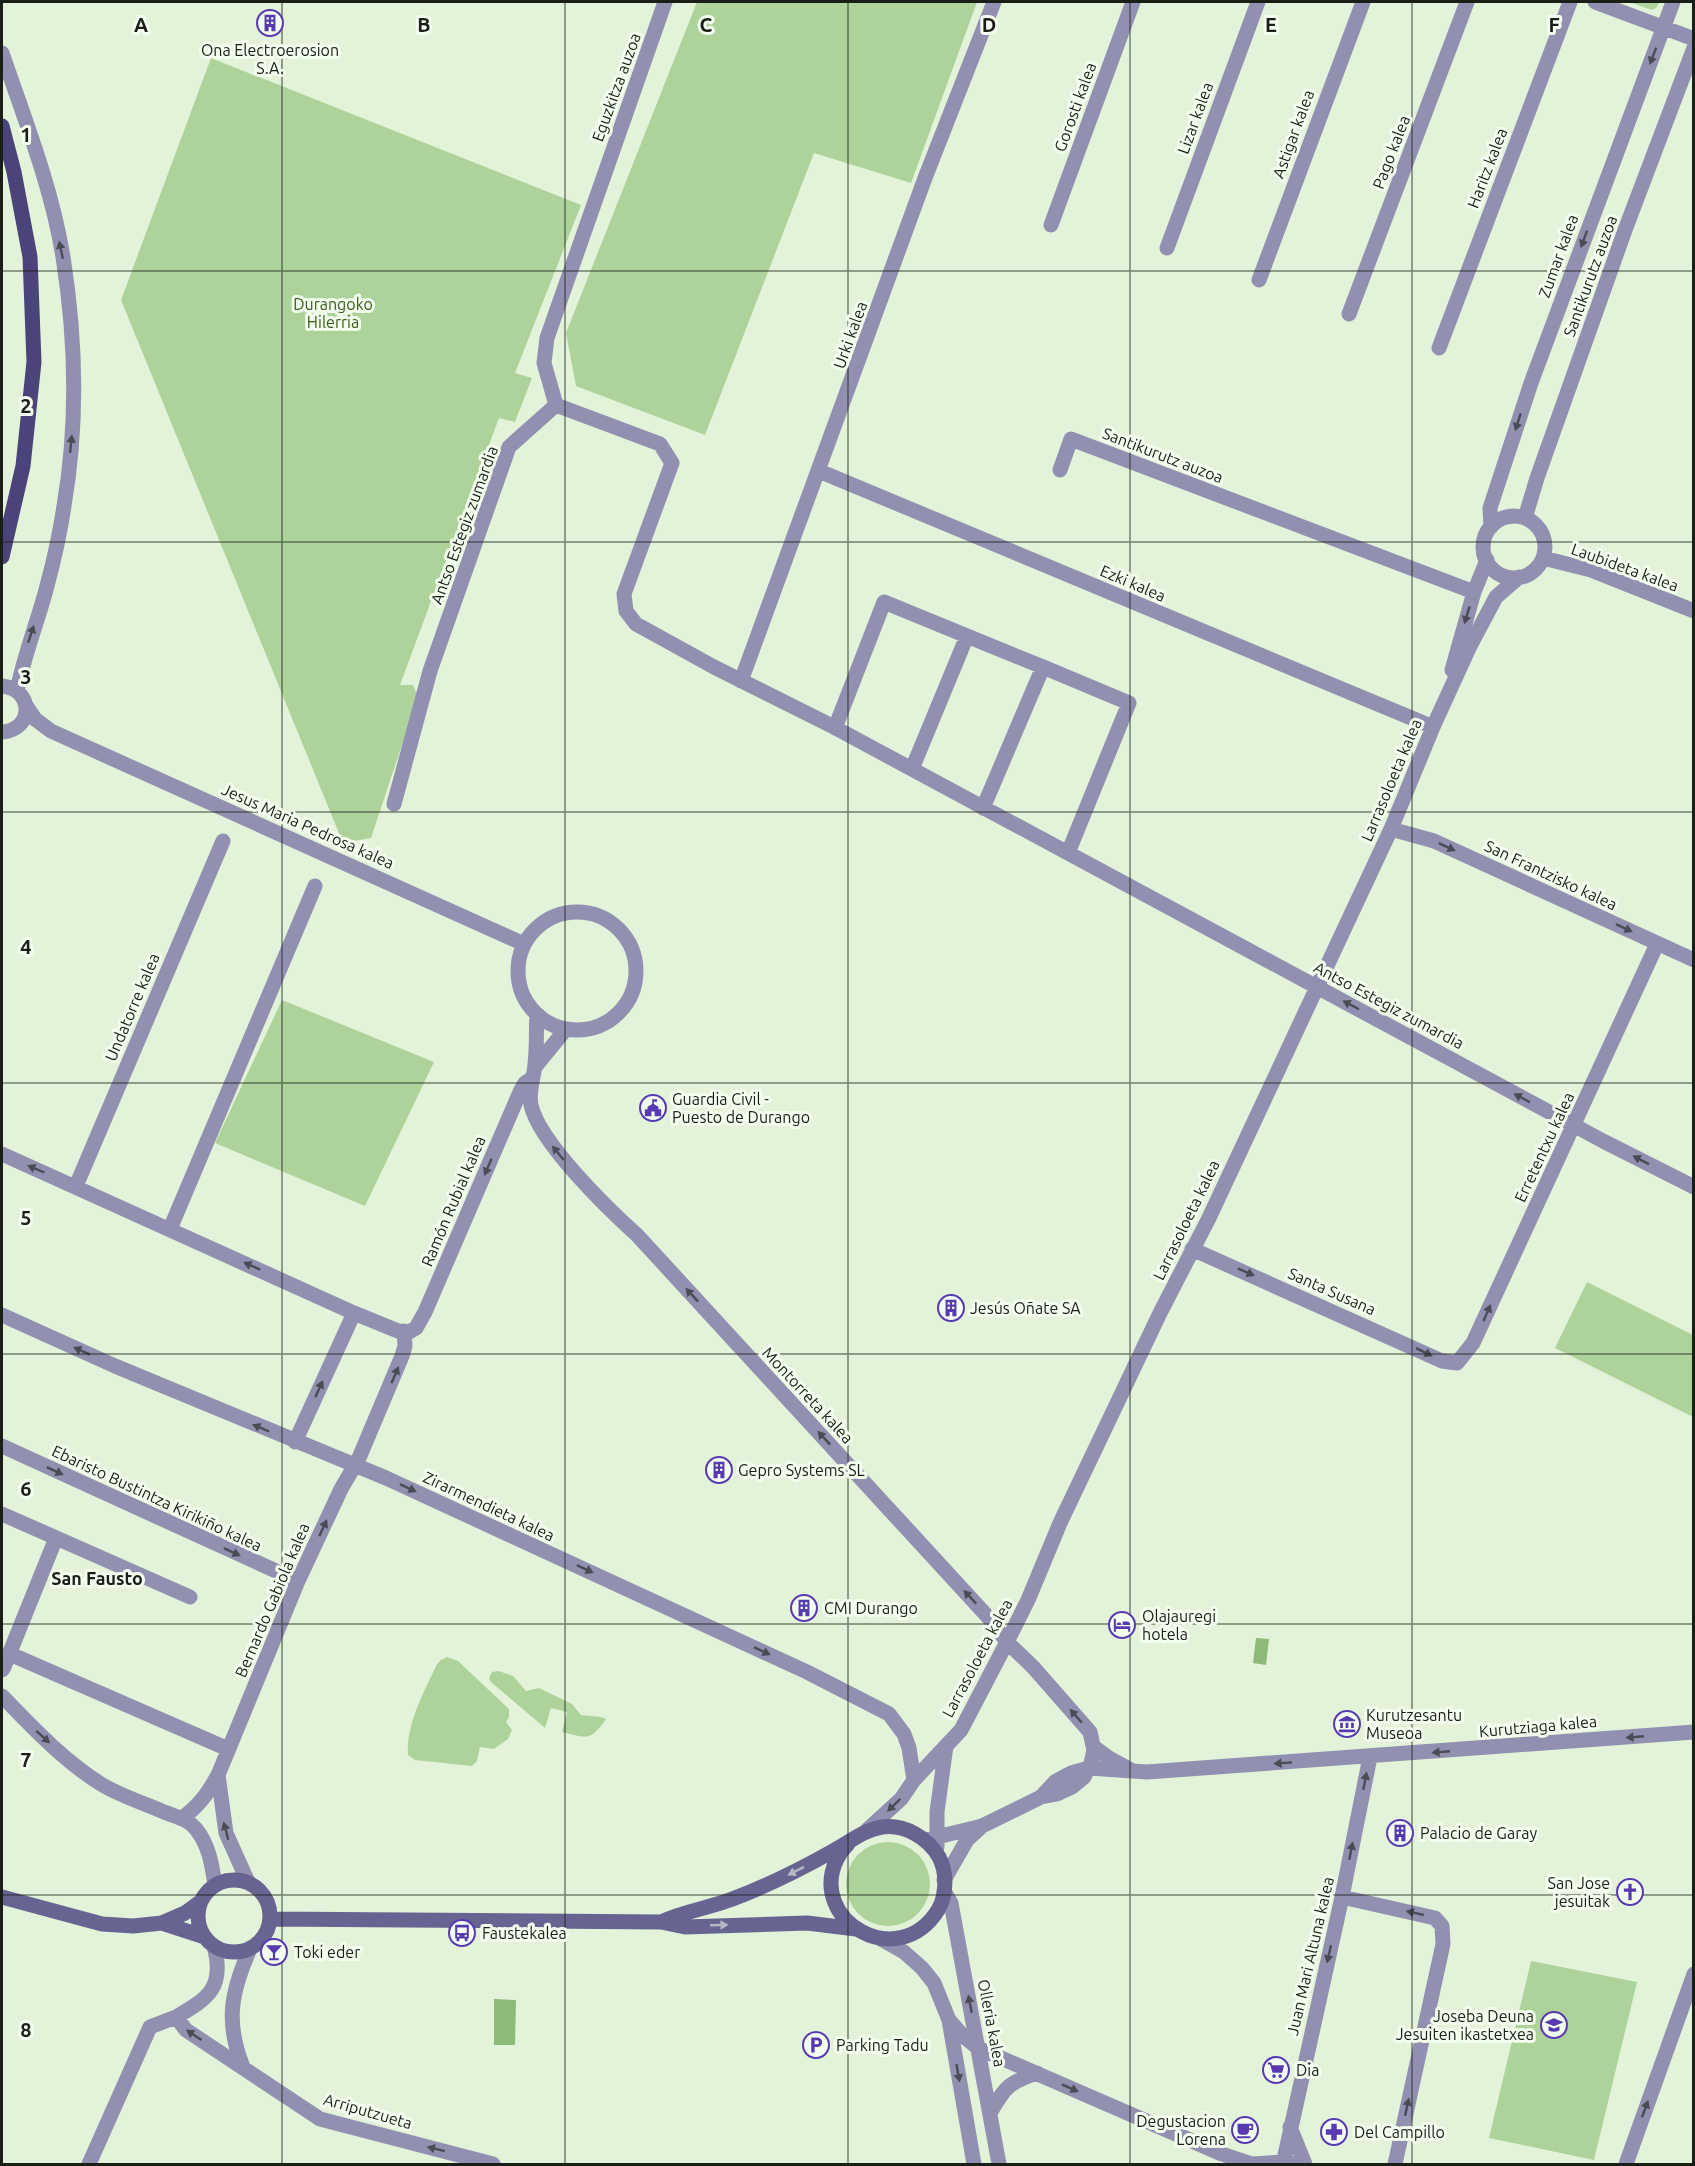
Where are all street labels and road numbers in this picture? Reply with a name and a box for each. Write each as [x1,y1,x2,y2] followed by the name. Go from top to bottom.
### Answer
[588,30,644,144] street label: Eguzkitza auzoa
[1051,60,1099,154] street label: Gorosti kalea
[1174,80,1216,156] street label: Lizar kalea
[1269,87,1317,181] street label: Astigar kalea
[1369,113,1413,191] street label: Pago kalea
[1464,125,1510,211] street label: Haritz kalea
[1535,212,1581,300] street label: Zumar kalea
[1560,213,1620,339] street label: Santikurutz auzoa
[830,299,870,371] street label: Urki kalea
[1100,424,1226,486] street label: Santikurutz auzoa
[427,443,501,607] street label: Antso Estegiz zumardia
[1569,539,1681,595] street label: Laubideta kalea
[1097,561,1169,605] street label: Ezki kalea
[1357,716,1425,844] street label: Larrasoloeta kalea
[219,780,397,872] street label: Jesus Maria Pedrosa kalea
[1482,836,1620,914] street label: San Frantzisko kalea
[101,950,163,1064] street label: Undatorre kalea
[1311,958,1467,1052] street label: Antso Estegiz zumardia
[1511,1089,1577,1205] street label: Erretentxu kalea
[417,1133,489,1269] street label: Ramón Rubial kalea
[1149,1157,1223,1283] street label: Larrasoloeta kalea
[1285,1264,1379,1318] street label: Santa Susana
[759,1343,857,1447] street label: Montorreta kalea
[49,1441,265,1555] street label: Ebaristo Bustintza Kirikiño kalea
[420,1468,558,1544] street label: Zirarmendieta kalea
[231,1520,313,1680] street label: Bernardo Gabiola kalea
[938,1596,1016,1720] street label: Larrasoloeta kalea
[1478,1712,1598,1740] street label: Kurutziaga kalea
[1283,1875,1337,2037] street label: Juan Mari Altuna kalea
[975,1978,1009,2068] street label: Olleria kalea
[322,2090,414,2132] street label: Arriputzueta

